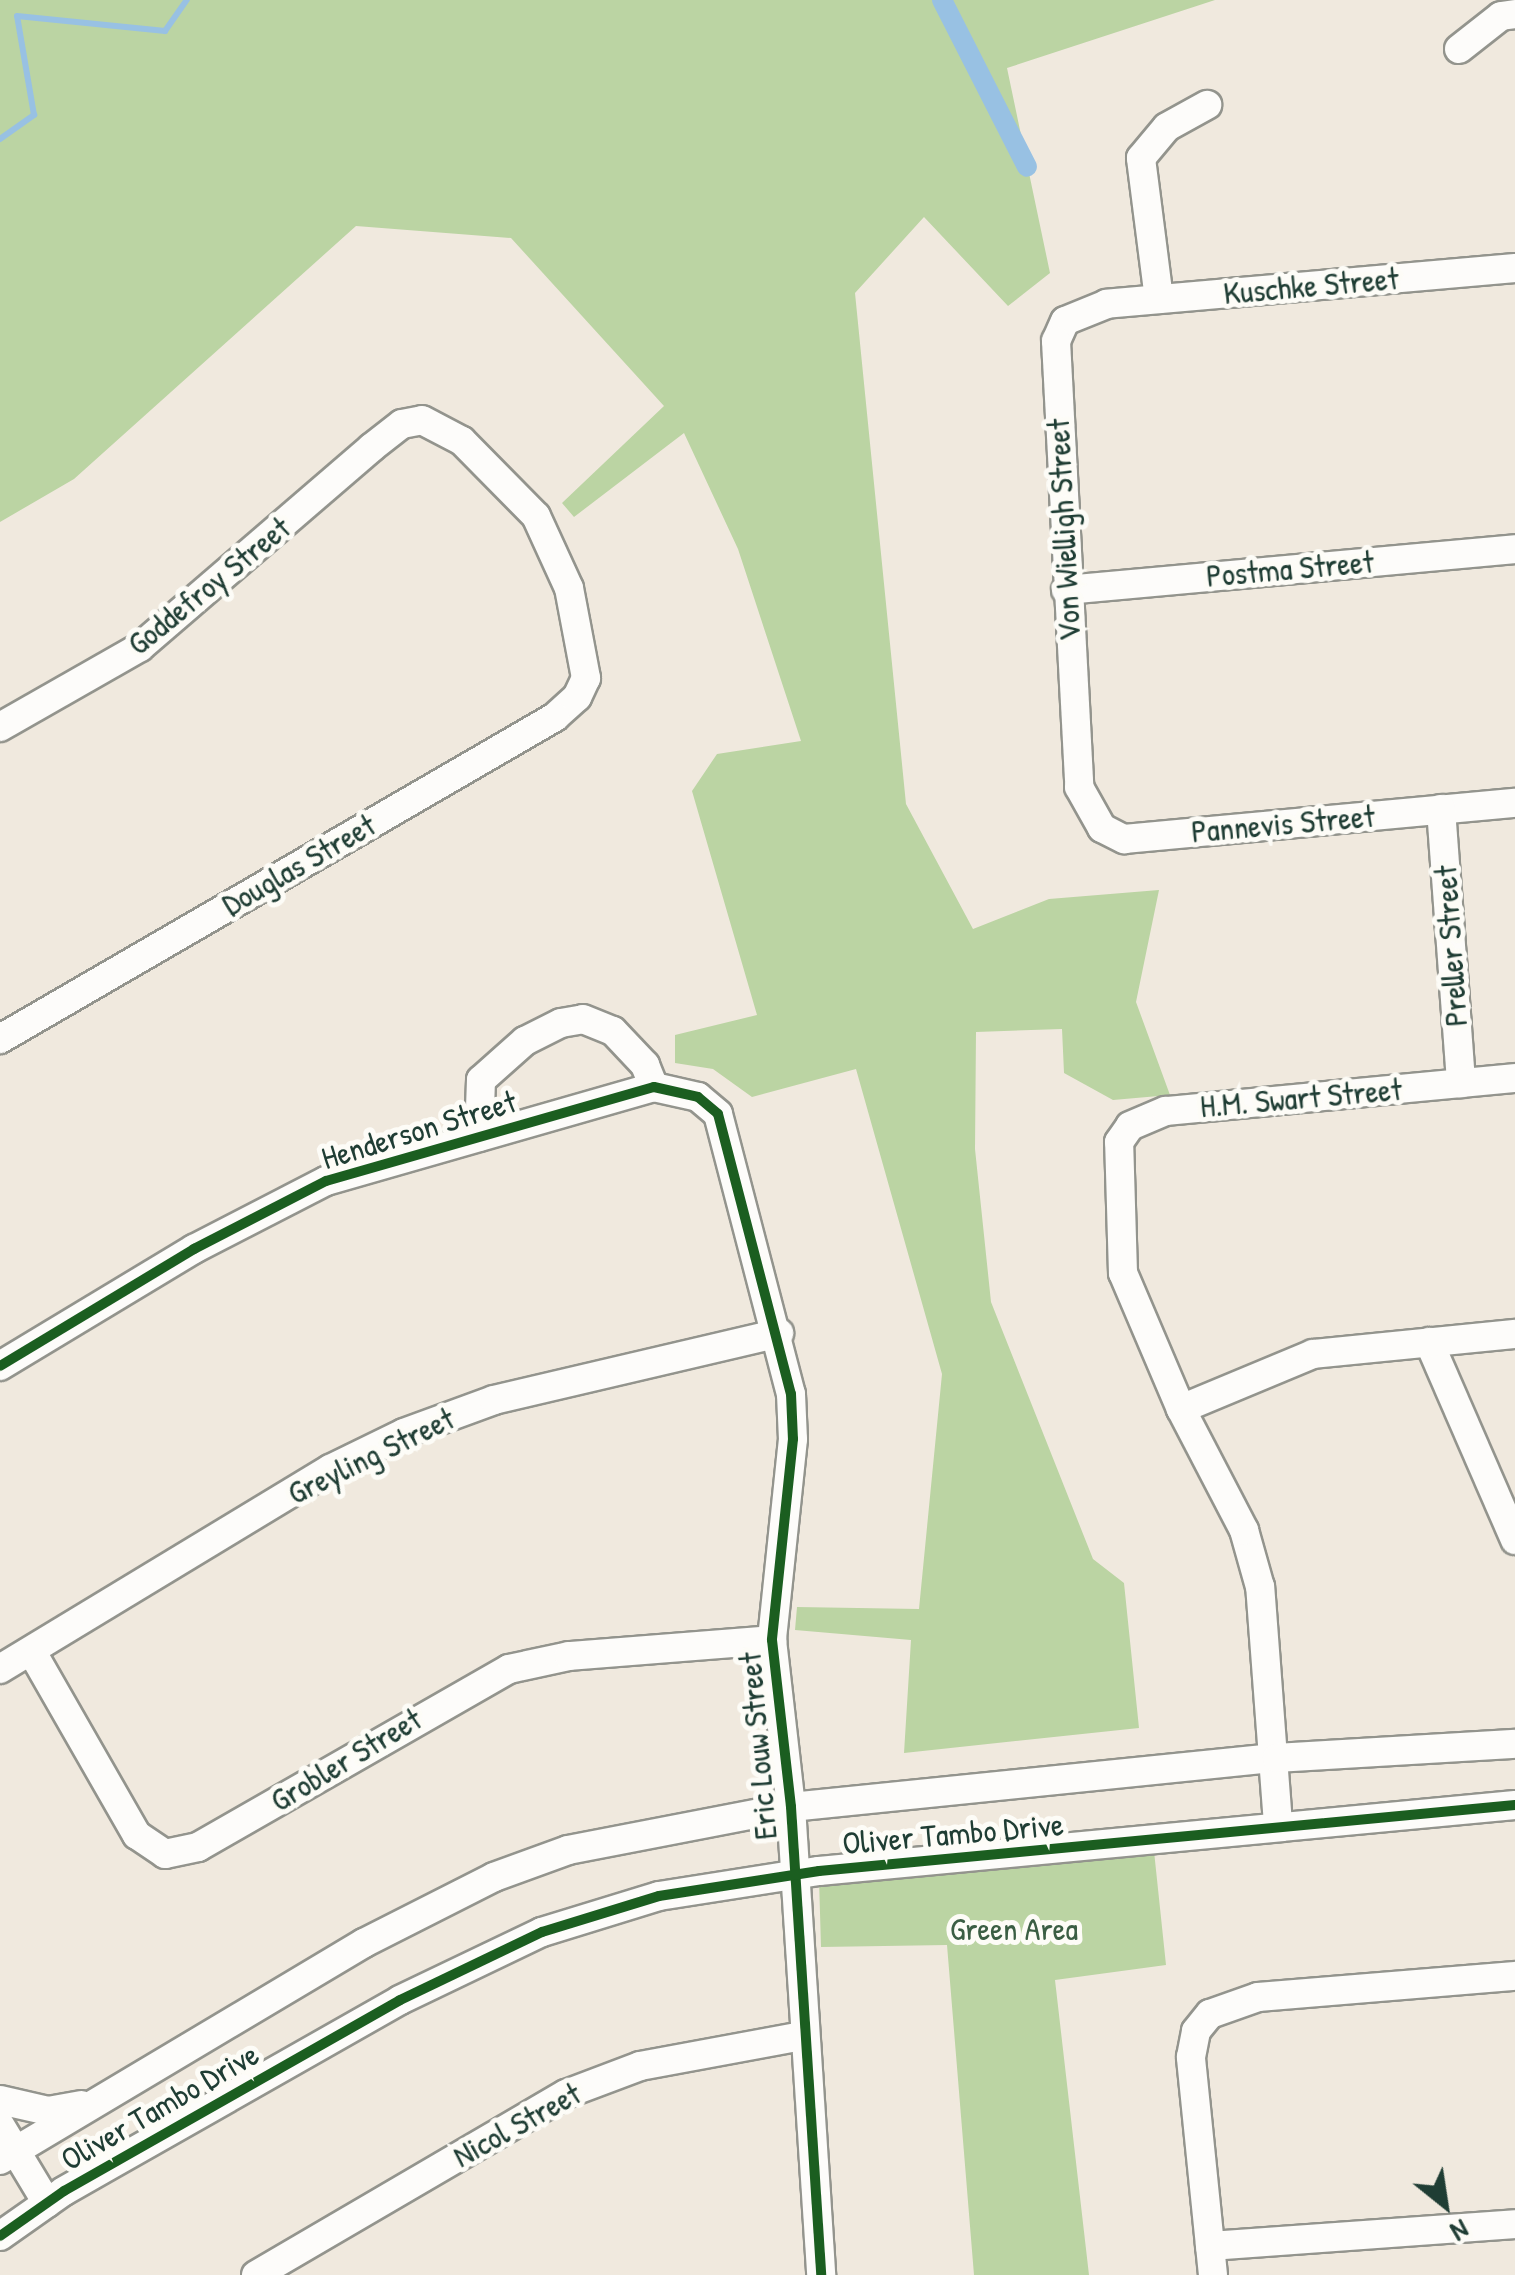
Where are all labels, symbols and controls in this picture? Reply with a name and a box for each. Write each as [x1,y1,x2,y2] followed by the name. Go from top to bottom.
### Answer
[1222,259,1400,313] street label: Kuschke Street
[1039,418,1089,642] street label: Von Wielligh Street
[120,509,298,663] street label: Goddefroy Street
[1205,543,1375,595] street label: Postma Street
[1190,797,1376,851] street label: Pannevis Street
[216,806,382,924] street label: Douglas Street
[1426,864,1476,1028] street label: Preller Street
[1199,1070,1403,1126] street label: H.M. Swart Street
[317,1082,521,1178] street label: Henderson Street
[282,1399,460,1513] street label: Greyling Street
[731,1651,785,1841] street label: Eric Louw Street
[264,1700,428,1820] street label: Grobler Street
[841,1805,1065,1863] street label: Oliver Tambo Drive
[950,1910,1078,1948] park label: Green Area
[54,2035,266,2179] street label: Oliver Tambo Drive
[447,2074,587,2176] street label: Nicol Street
[1395,2155,1495,2255] north arrow
[1444,2211,1476,2251] text: N

